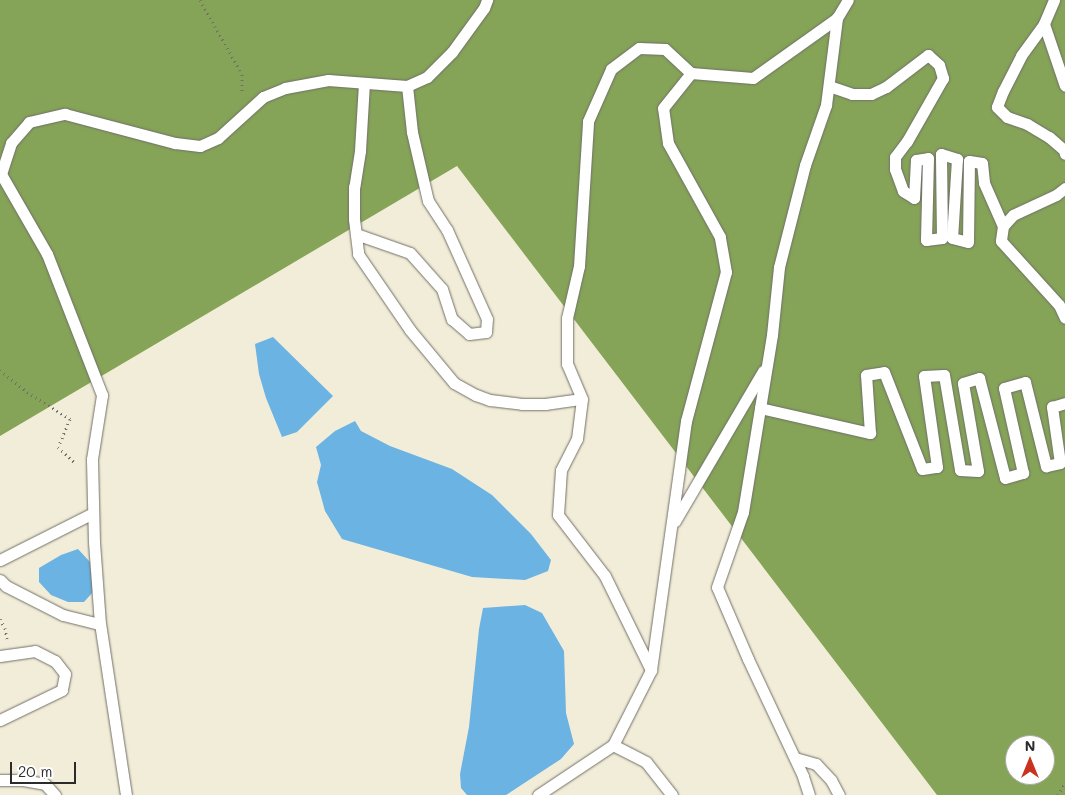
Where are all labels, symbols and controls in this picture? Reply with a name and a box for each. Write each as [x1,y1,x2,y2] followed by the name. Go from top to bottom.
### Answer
[1005,735,1055,785] north arrow
[1025,736,1035,755] text: N
[12,752,79,784] scale bar
[18,761,52,781] text: 20 m

